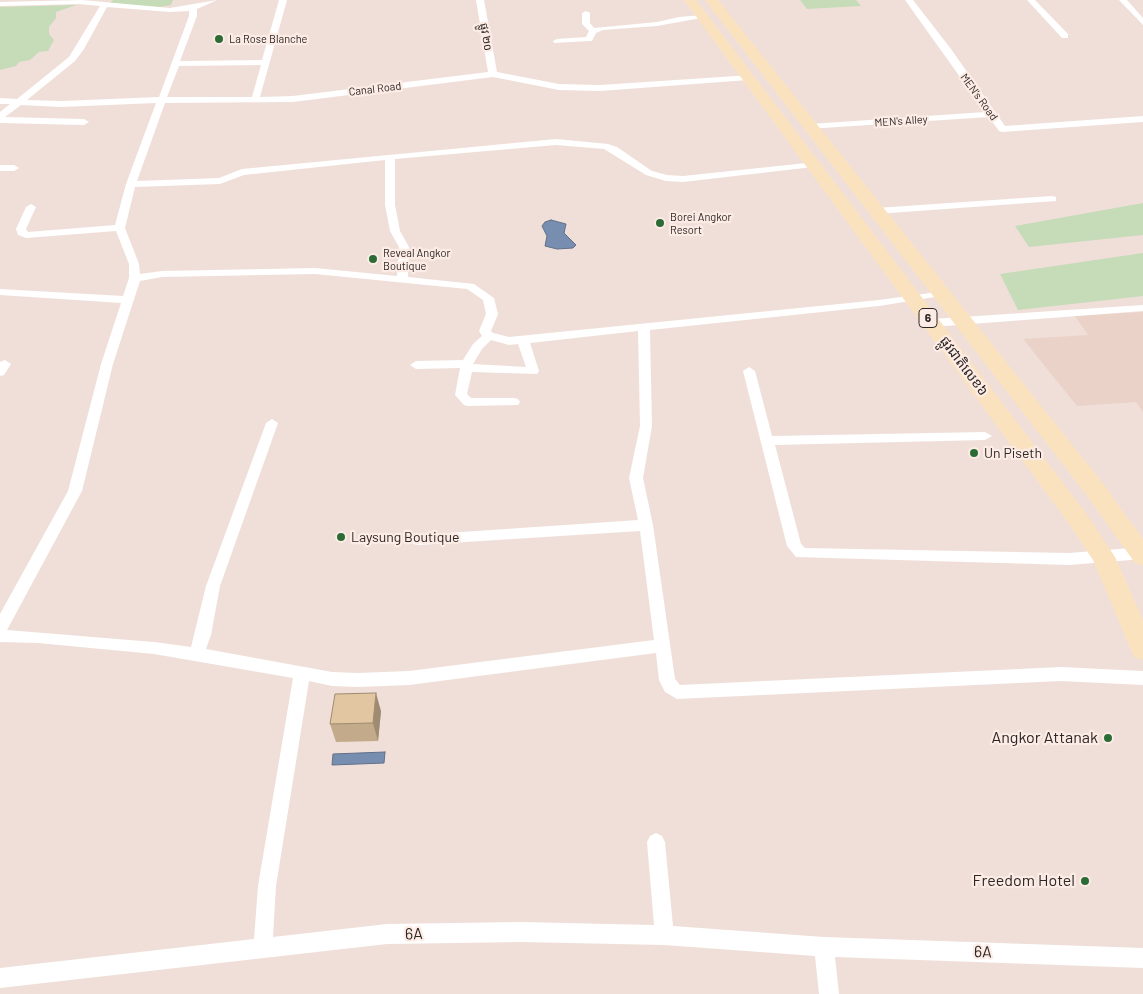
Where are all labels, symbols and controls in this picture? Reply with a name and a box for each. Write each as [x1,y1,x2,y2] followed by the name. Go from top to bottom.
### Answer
[477,22,495,52] street label: ផ្លូវ ២០
[229,32,307,46] place label: La Rose Blanche
[213,33,225,45] marker: La Rose Blanche
[958,71,1000,123] street label: MEN's Road
[348,79,402,99] street label: Canal Road
[874,113,928,129] street label: MEN's Alley
[670,210,732,236] place label: Borei Angkor Resort
[654,217,666,229] marker: Borei Angkor Resort
[383,246,450,272] place label: Reveal Angkor Boutique
[367,253,379,265] marker: Reveal Angkor Boutique
[919,308,937,328] road number: 6
[936,333,992,399] street label: ផ្លូវជាតិលេខ៦
[984,445,1042,461] place label: Un Piseth
[968,447,980,459] marker: Un Piseth
[351,529,459,545] place label: Laysung Boutique
[335,531,347,543] marker: Laysung Boutique
[991,728,1098,748] place label: Angkor Attanak
[1102,732,1114,744] marker: Angkor Attanak
[973,871,1075,891] place label: Freedom Hotel
[1079,875,1091,887] marker: Freedom Hotel
[405,924,423,944] street label: 6A
[974,942,992,962] street label: 6A

